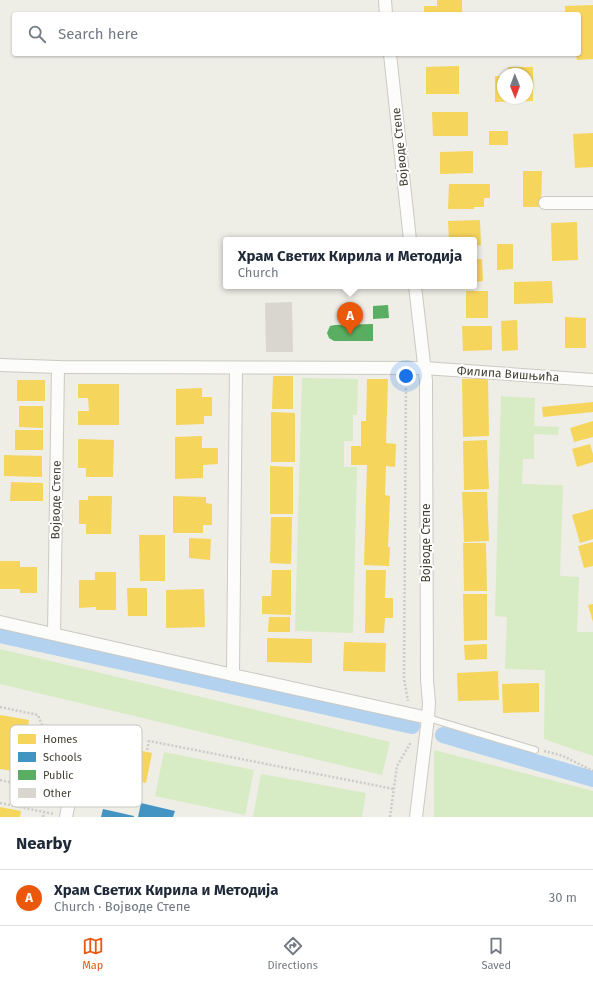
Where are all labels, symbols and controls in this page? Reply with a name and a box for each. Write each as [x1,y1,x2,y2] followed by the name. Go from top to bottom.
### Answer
[12,12,581,56] search box
[26,23,48,45] icon: search
[58,25,138,43] text: Search here
[497,68,533,104] north arrow
[389,107,411,187] street label: Војводе Степе
[223,237,477,289] popup
[238,247,462,265] text: Храм Светих Кирила и Методија
[238,265,279,280] text: Church
[337,302,363,335] pin: A
[456,363,560,385] street label: Филипа Вишњића
[396,366,416,386] your location
[48,460,64,540] street label: Војводе Степе
[419,503,433,583] street label: Војводе Степе
[10,725,142,807] legend
[43,733,77,746] text: Homes
[43,751,82,764] text: Schools
[43,769,74,782] text: Public
[43,787,72,800] text: Other
[16,833,71,854] text: Nearby
[54,881,279,899] text: Храм Светих Кирила и Методија
[25,890,33,905] text: A
[549,890,577,905] text: 30 m
[54,899,190,914] text: Church · Војводе Степе
[82,935,104,972] tab: Map
[267,935,318,972] tab: Directions
[481,935,511,972] tab: Saved

